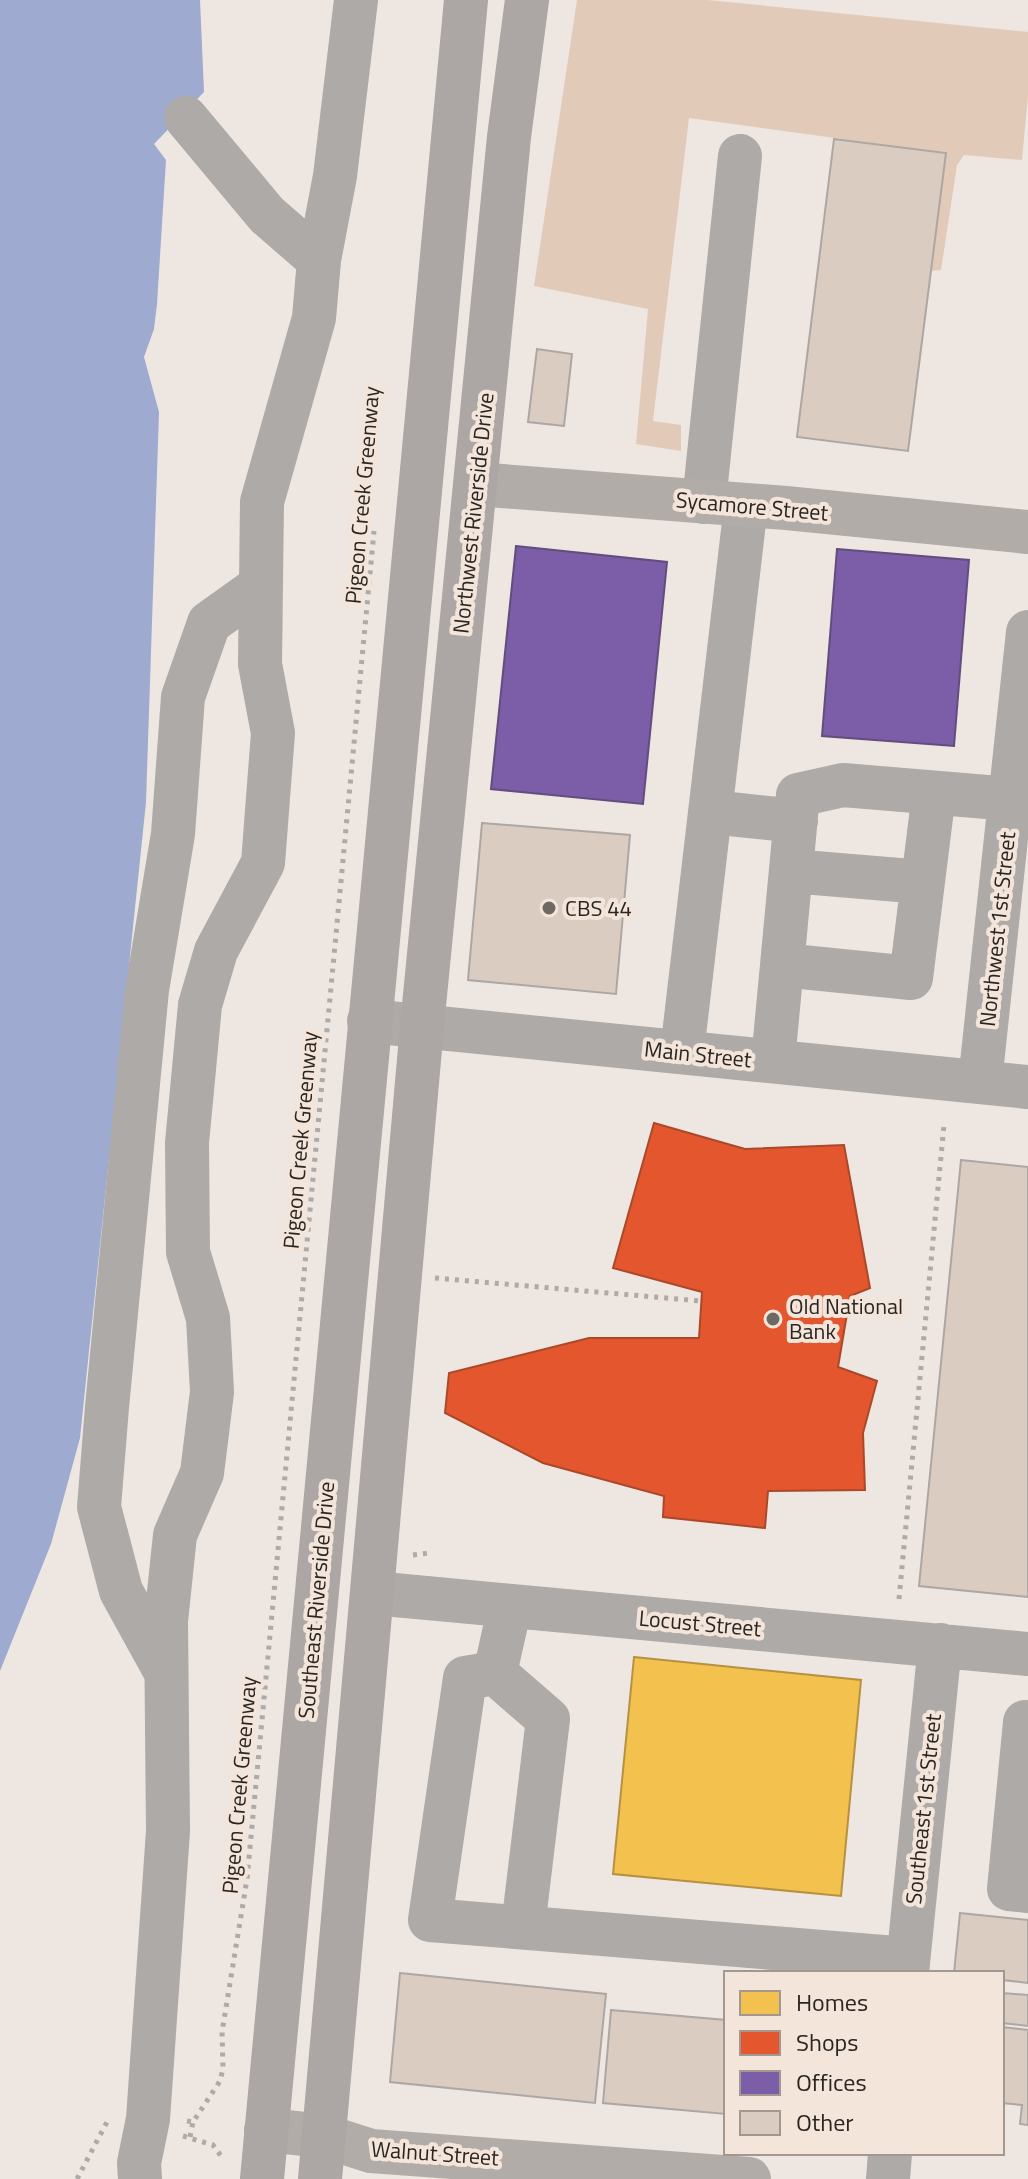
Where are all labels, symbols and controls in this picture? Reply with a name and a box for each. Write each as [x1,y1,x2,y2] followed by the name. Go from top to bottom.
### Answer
[336,384,388,605] street label: Pigeon Creek Greenway
[443,391,503,635] street label: Northwest Riverside Drive
[674,482,830,530] street label: Sycamore Street
[970,830,1024,1028] street label: Northwest 1st Street
[565,891,632,925] place label: CBS 44
[540,899,558,917] marker: CBS 44
[274,1029,326,1250] street label: Pigeon Creek Greenway
[643,1031,754,1077] street label: Main Street
[789,1289,903,1348] place label: Old National Bank
[764,1310,782,1328] marker: Old National Bank
[289,1480,343,1720] street label: Southeast Riverside Drive
[637,1601,763,1645] street label: Locust Street
[213,1674,265,1895] street label: Pigeon Creek Greenway
[896,1712,950,1906] street label: Southeast 1st Street
[724,1971,1004,2155] legend
[796,1984,868,2020] text: Homes
[796,2024,858,2060] text: Shops
[796,2064,867,2100] text: Offices
[796,2104,854,2140] text: Other
[370,2132,500,2174] street label: Walnut Street

